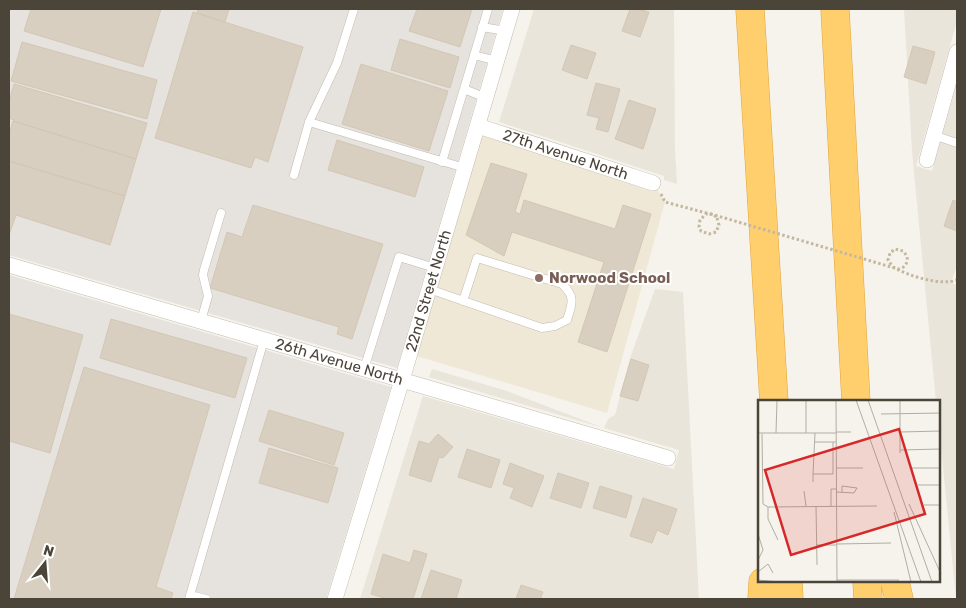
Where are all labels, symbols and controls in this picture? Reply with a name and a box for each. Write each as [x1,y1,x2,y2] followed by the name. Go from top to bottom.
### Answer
[500,126,630,183] street label: 27th Avenue North
[402,228,455,354] street label: 22nd Street North
[549,269,670,287] place label: Norwood School
[533,272,545,284] marker: Norwood School
[273,334,405,389] street label: 26th Avenue North
[758,400,941,583] inset map
[20,538,70,588] north arrow
[41,541,56,561] text: N

